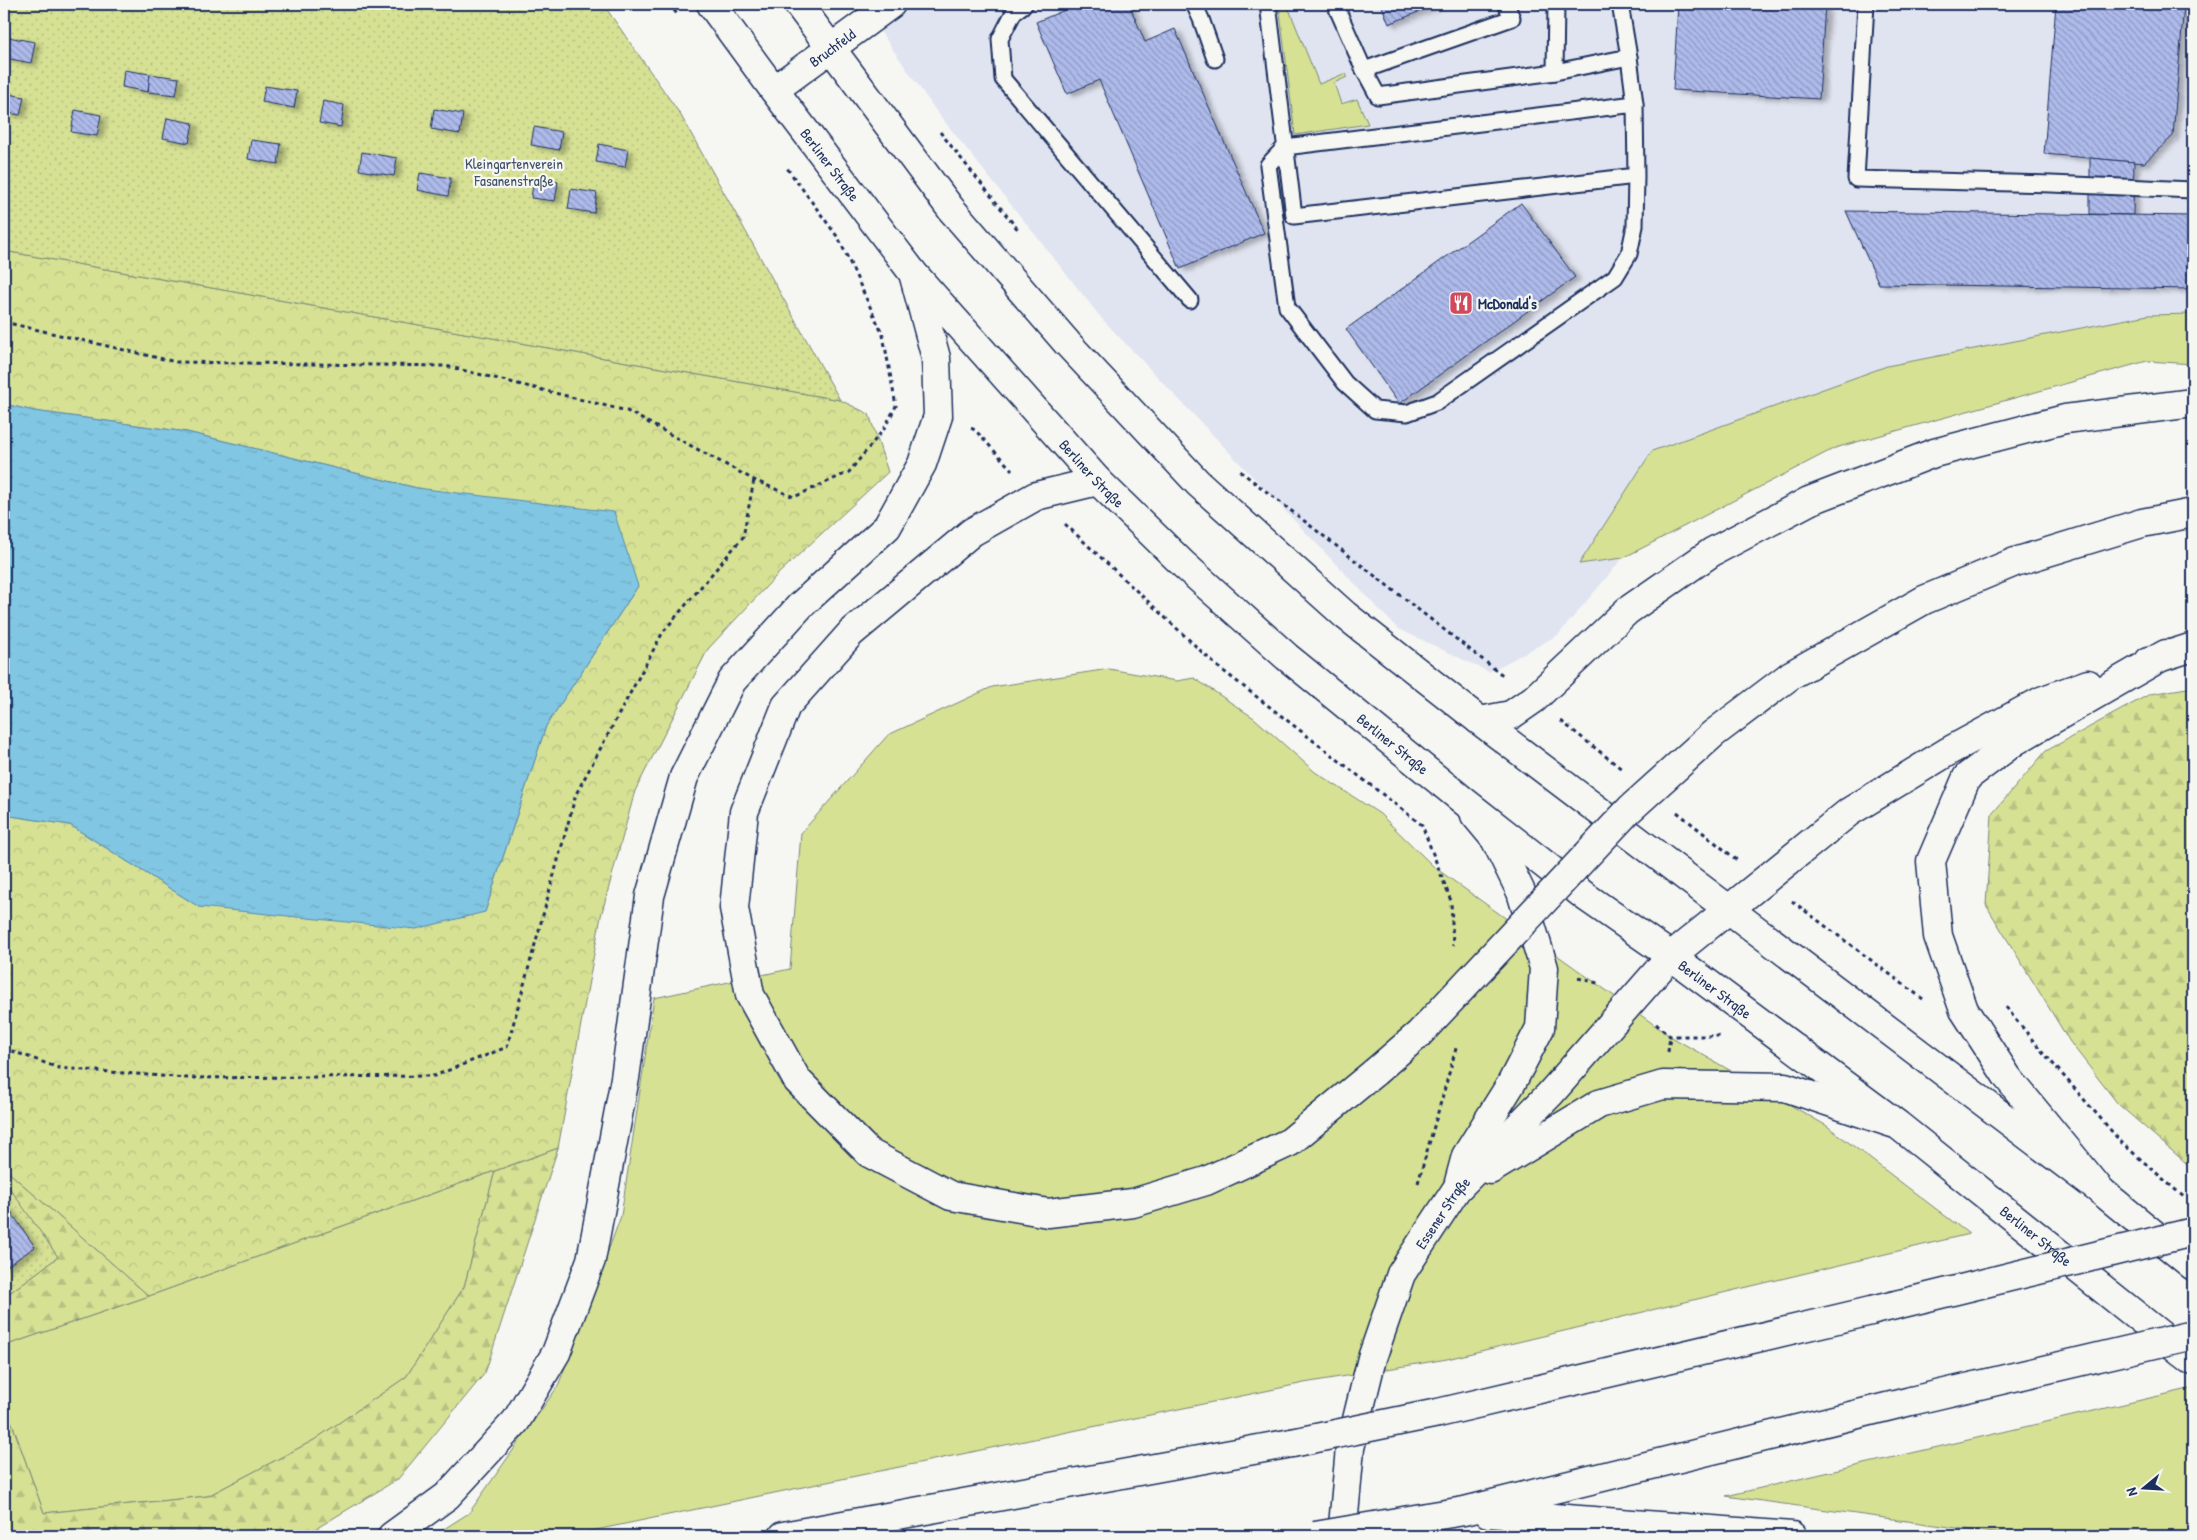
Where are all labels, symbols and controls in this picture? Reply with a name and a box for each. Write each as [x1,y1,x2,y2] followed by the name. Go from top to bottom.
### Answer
[805,23,860,71] street label: Bruchfeld
[796,124,865,205] street label: Berliner Straße
[465,153,563,191] park label: Kleingartenverein Fasanenstraße
[1448,290,1474,316] restaurant icon: McDonald's
[1478,293,1537,314] place label: McDonald's
[1055,434,1129,512] street label: Berliner Straße
[1353,708,1433,779] street label: Berliner Straße
[1674,955,1756,1023] street label: Berliner Straße
[1410,1171,1474,1253] street label: Essener Straße
[1996,1200,2077,1271] street label: Berliner Straße
[2120,1462,2170,1512] north arrow
[2121,1485,2141,1499] text: N

